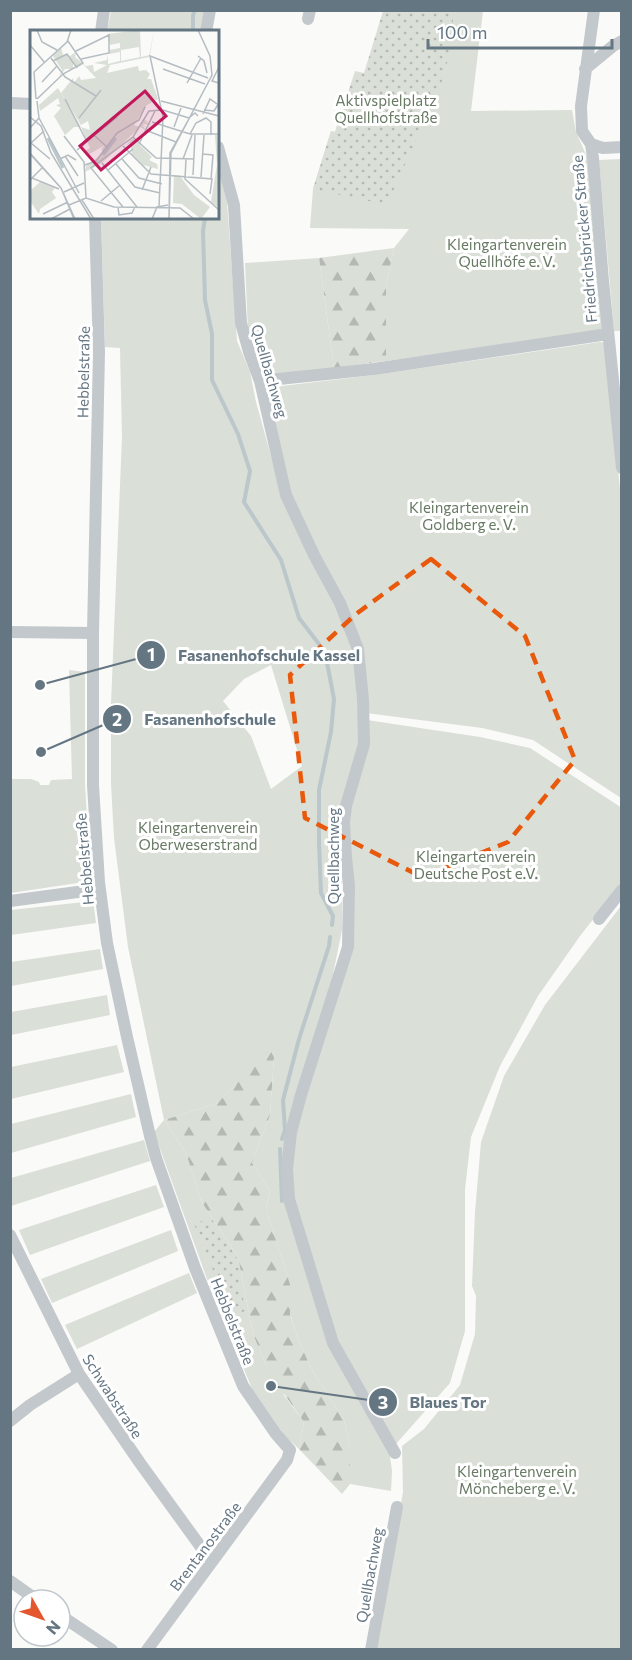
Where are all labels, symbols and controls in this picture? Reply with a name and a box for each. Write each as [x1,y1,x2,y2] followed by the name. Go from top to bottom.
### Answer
[428,12,612,50] scale bar
[437,21,487,43] text: 100 m
[30,30,219,219] inset map
[335,91,438,126] park label: Aktivspielplatz Quellhofstraße
[568,154,600,324] street label: Friedrichsbrücker Straße
[447,235,567,270] park label: Kleingartenverein Quellhöfe e. V.
[248,322,292,420] street label: Quellbachweg
[73,326,93,418] street label: Hebbelstraße
[409,498,529,533] park label: Kleingartenverein Goldberg e. V.
[136,638,372,672] callout: Fasanenhofschule Kassel
[147,643,155,665] text: 1
[178,645,360,664] text: Fasanenhofschule Kassel
[102,702,287,736] callout: Fasanenhofschule
[112,708,122,730] text: 2
[144,709,276,728] text: Fasanenhofschule
[324,808,342,904] street label: Quellbachweg
[71,812,97,906] street label: Hebbelstraße
[138,818,258,853] park label: Kleingartenverein Oberweserstrand
[414,847,538,882] park label: Kleingartenverein Deutsche Post e.V.
[207,1275,259,1367] street label: Hebbelstraße
[79,1351,147,1442] street label: Schwabstraße
[368,1385,499,1419] callout: Blaues Tor
[378,1391,388,1413] text: 3
[410,1392,487,1411] text: Blaues Tor
[457,1462,577,1497] park label: Kleingartenverein Möncheberg e. V.
[166,1498,244,1594] street label: Brentanostraße
[352,1526,386,1624] street label: Quellbachweg
[12,1588,72,1648] north arrow
[43,1617,65,1639] text: N

